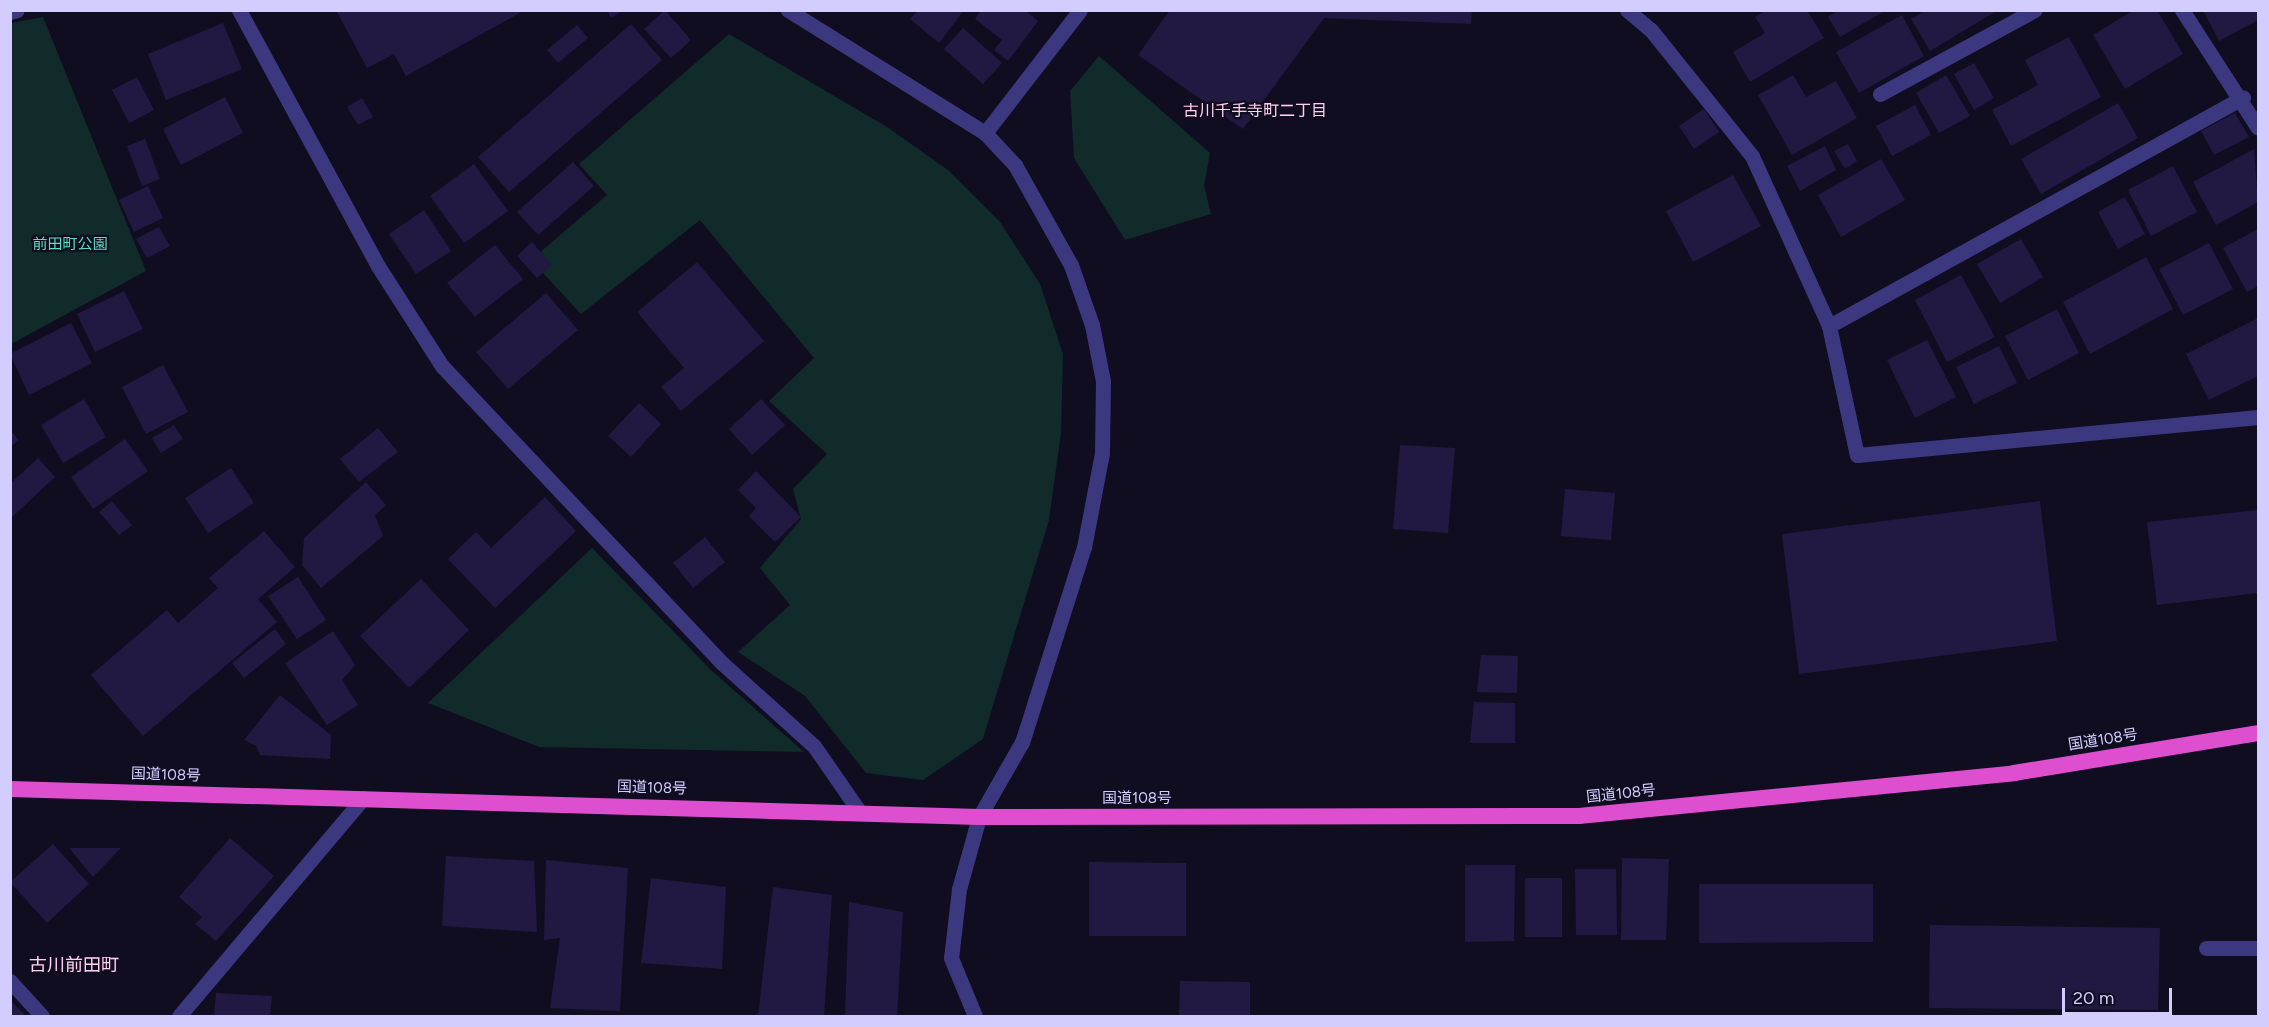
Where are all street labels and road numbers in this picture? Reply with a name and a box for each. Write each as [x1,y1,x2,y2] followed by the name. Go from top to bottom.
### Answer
[2067,726,2139,754] street label: 国道108号
[131,765,201,785] street label: 国道108号
[617,778,687,798] street label: 国道108号
[1585,781,1657,807] street label: 国道108号
[1102,790,1172,808] street label: 国道108号

